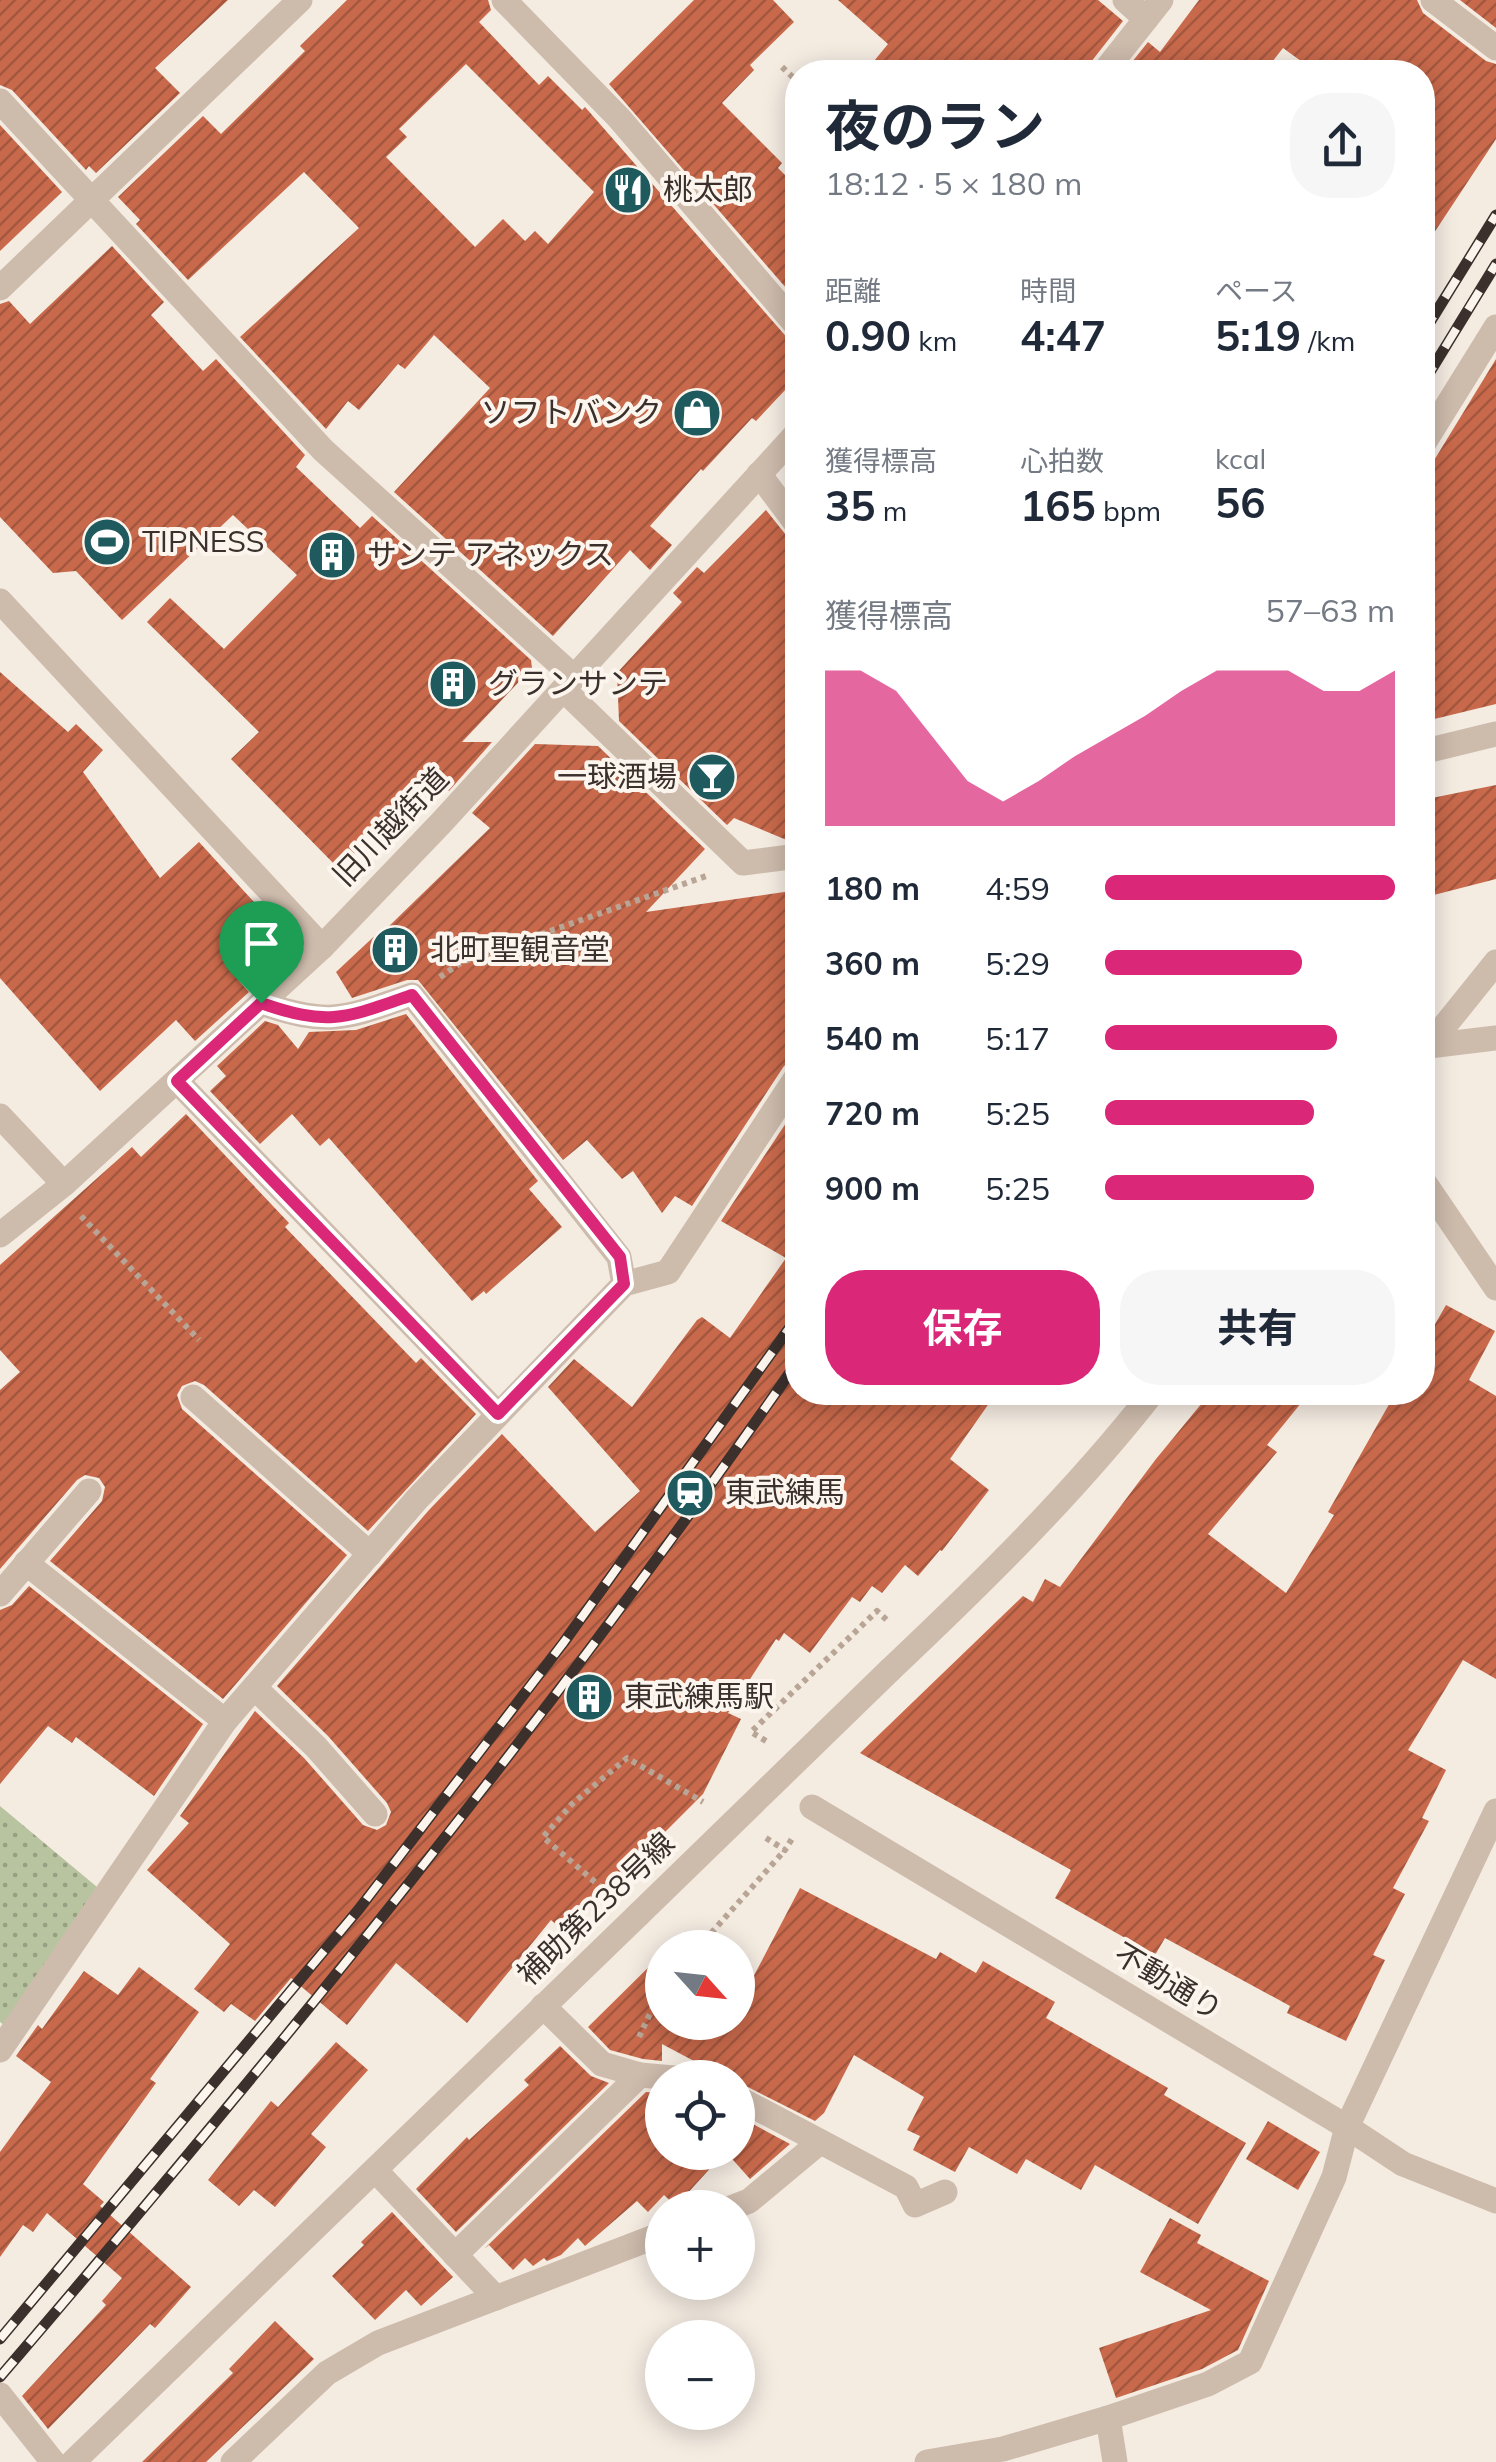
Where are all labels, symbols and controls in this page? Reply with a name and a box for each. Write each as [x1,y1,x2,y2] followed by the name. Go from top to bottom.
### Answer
[825,91,1045,160] text: 夜のラン
[1290,93,1395,198] button: share
[825,163,1082,203] text: 18:12 · 5 × 180 m
[602,164,654,216] restaurant icon: 桃太郎
[663,170,753,208] place label: 桃太郎
[825,273,881,308] text: 距離
[1020,273,1076,308] text: 時間
[1215,273,1298,308] text: ペース
[825,309,911,362] text: 0.90
[1020,309,1106,362] text: 4:47
[1215,309,1301,362] text: 5:19
[911,323,957,358] text: km
[1301,323,1355,358] text: /km
[671,387,723,439] shop icon: ソフトバンク
[481,393,662,431] place label: ソフトバンク
[1215,441,1266,476] text: kcal
[825,443,937,478] text: 獲得標高
[1020,443,1104,478] text: 心拍数
[1215,476,1265,529] text: 56
[825,479,875,532] text: 35
[1020,479,1096,532] text: 165
[875,493,907,528] text: m
[1096,493,1161,528] text: bpm
[81,516,133,568] sports icon: TIPNESS
[142,522,265,560] place label: TIPNESS
[306,529,358,581] building icon: サンテ アネックス
[367,535,614,573] place label: サンテ アネックス
[1266,590,1395,630] text: 57–63 m
[825,595,953,635] text: 獲得標高
[427,658,479,710] building icon: グランサンテ
[488,664,668,702] place label: グランサンテ
[686,751,738,803] bar icon: 一球酒場
[557,757,677,795] place label: 一球酒場
[325,759,456,893] street label: 旧川越街道
[825,868,920,908] text: 180 m
[985,868,1050,908] text: 4:59
[219,901,304,1004] pin
[234,916,289,971] icon: arrive
[369,924,421,976] building icon: 北町聖観音堂
[430,930,610,968] place label: 北町聖観音堂
[825,943,920,983] text: 360 m
[985,943,1050,983] text: 5:29
[825,1018,920,1058] text: 540 m
[985,1018,1050,1058] text: 5:17
[825,1093,920,1133] text: 720 m
[985,1093,1050,1133] text: 5:25
[825,1168,920,1208] text: 900 m
[985,1168,1050,1208] text: 5:25
[825,1270,1100,1385] button: 保存
[1120,1270,1395,1385] button: 共有
[664,1467,716,1519] station icon: 東武練馬
[725,1473,845,1511] place label: 東武練馬
[563,1671,615,1723] building icon: 東武練馬駅
[624,1677,774,1715] place label: 東武練馬駅
[509,1824,682,1993] street label: 補助第238号線
[645,1930,755,2040] north arrow
[645,1930,755,2430] map controls
[1107,1934,1230,2028] street label: 不動通り
[645,2060,755,2170] button: locate
[645,2190,755,2300] button: +
[645,2320,755,2430] button: −

